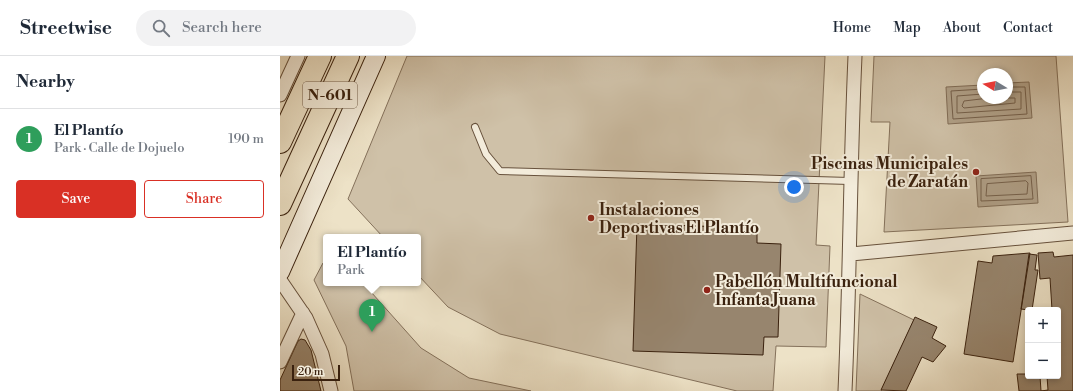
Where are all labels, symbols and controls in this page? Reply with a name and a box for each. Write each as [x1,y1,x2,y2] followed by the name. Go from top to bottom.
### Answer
[136,10,416,46] search box
[20,16,112,40] text: Streetwise
[150,17,172,39] icon: search
[182,18,262,37] text: Search here
[833,19,871,37] text: Home
[893,19,921,37] text: Map
[943,19,981,37] text: About
[1003,19,1053,37] text: Contact
[977,68,1013,104] north arrow
[16,71,75,93] text: Nearby
[303,82,357,108] road number: N-601
[54,121,123,140] text: El Plantío
[26,131,32,147] text: 1
[228,131,264,147] text: 190 m
[54,140,184,156] text: Park · Calle de Dojuelo
[811,154,968,192] place label: Piscinas Municipales de Zaratán
[971,167,981,177] marker: Piscinas Municipales de Zaratán
[784,177,804,197] your location
[16,180,136,218] button: Save
[144,180,264,218] button: Share
[599,200,759,238] place label: Instalaciones Deportivas El Plantío
[586,213,596,223] marker: Instalaciones Deportivas El Plantío
[323,234,421,286] popup
[337,243,407,262] text: El Plantío
[337,262,364,278] text: Park
[715,272,898,310] place label: Pabellón Multifuncional Infanta Juana
[702,285,712,295] marker: Pabellón Multifuncional Infanta Juana
[359,299,385,332] pin: 1
[1025,307,1061,379] map controls
[1025,307,1061,343] button: +
[1025,343,1061,379] button: −
[292,363,340,382] scale bar
[298,365,323,379] text: 20 m

